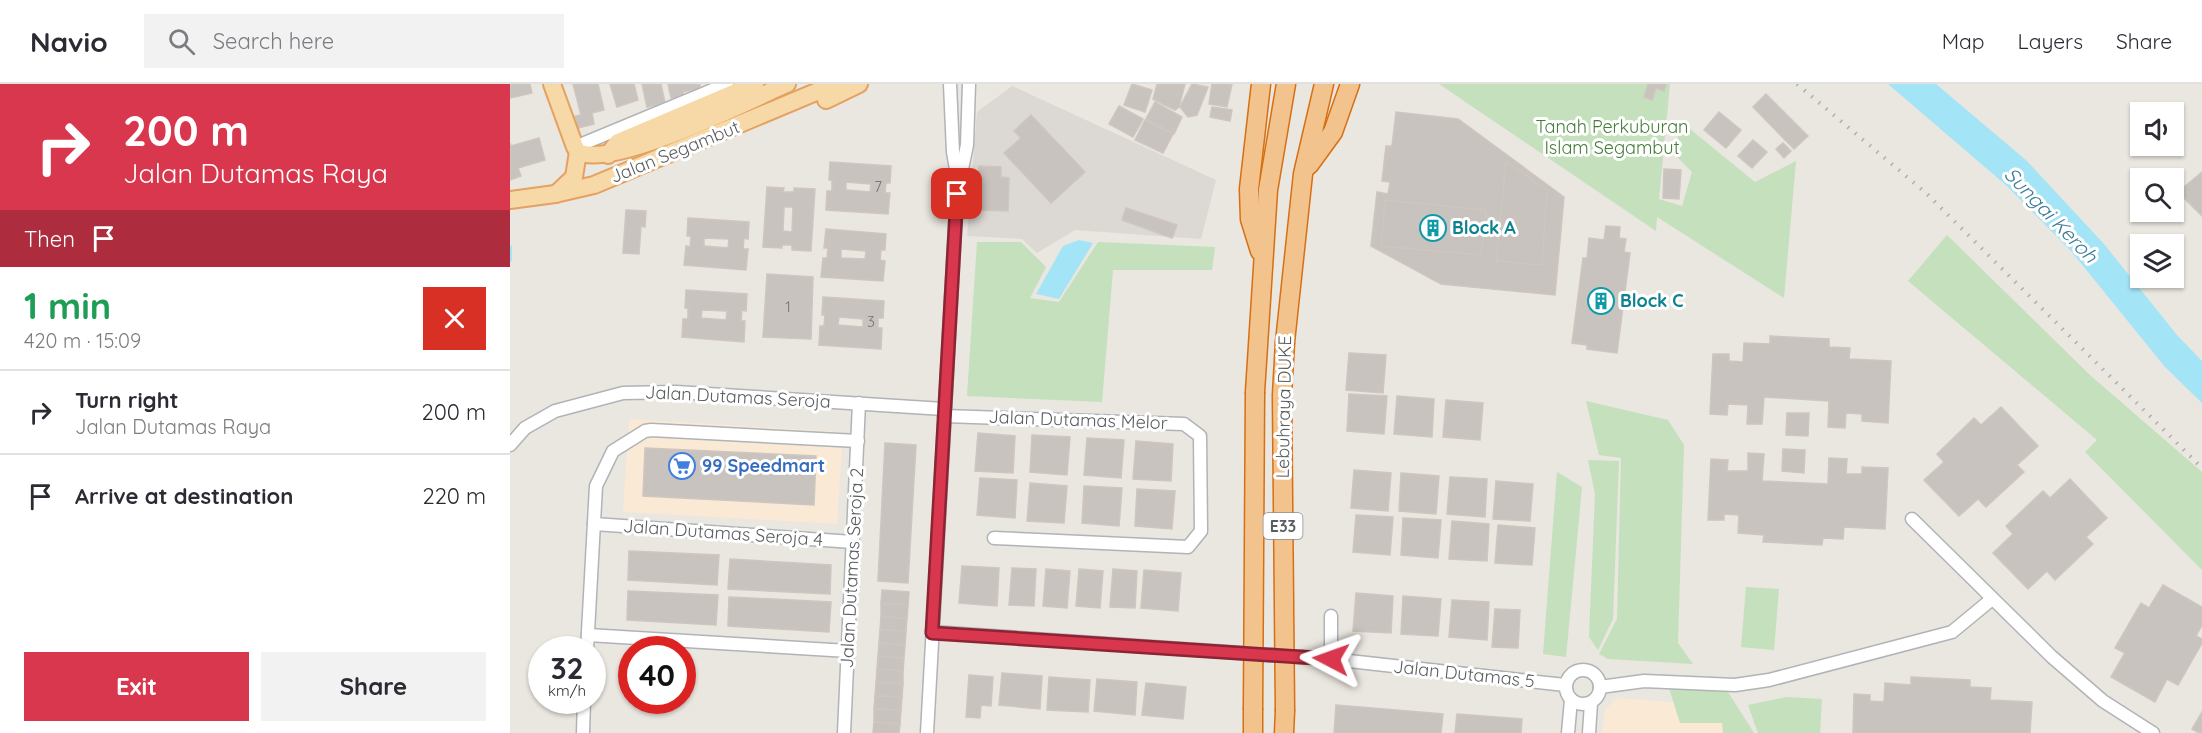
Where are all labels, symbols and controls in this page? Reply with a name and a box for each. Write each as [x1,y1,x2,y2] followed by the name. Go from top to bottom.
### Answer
[144,14,564,68] search box
[30,24,108,59] text: Navio
[165,25,198,58] icon: search
[213,27,334,55] text: Search here
[1942,28,1985,54] text: Map
[2018,28,2083,54] text: Layers
[2116,28,2172,54] text: Share
[2130,102,2184,288] map controls
[2130,102,2184,156] button: sound
[123,104,249,157] text: 200 m
[24,108,102,186] icon: right
[607,115,743,188] street label: Jalan Segambut
[1535,115,1689,159] park label: Tanah Perkuburan Islam Segambut
[123,156,388,190] text: Jalan Dutamas Raya
[1999,162,2104,268] water label: Sungai Keroh
[931,168,982,219] pin
[2130,168,2184,222] button: search
[874,177,882,196] house number: 7
[940,177,973,210] icon: arrive
[1418,213,1448,243] building icon: Block A
[1452,216,1516,239] place label: Block A
[87,222,120,255] icon: arrive
[24,225,75,253] text: Then
[2130,234,2184,288] button: layers
[24,283,111,328] text: 1 min
[1586,286,1616,316] building icon: Block C
[423,287,486,350] button: close
[1620,289,1684,312] place label: Block C
[785,297,791,316] house number: 1
[867,312,875,331] house number: 3
[24,328,141,353] text: 420 m · 15:09
[1271,335,1296,479] street label: Lebuhraya DUKE
[645,380,831,413] street label: Jalan Dutamas Seroja
[75,386,179,414] text: Turn right
[24,396,57,429] icon: right
[422,398,486,426] text: 200 m
[988,405,1168,434] street label: Jalan Dutamas Melor
[75,414,271,439] text: Jalan Dutamas Raya
[667,451,697,481] supermarket icon: 99 Speedmart
[702,454,825,477] place label: 99 Speedmart
[835,467,868,669] street label: Jalan Dutamas Seroja 2
[24,480,57,513] icon: arrive
[75,482,293,510] text: Arrive at destination
[422,482,486,510] text: 220 m
[1264,513,1302,539] road number: E33
[622,514,824,551] street label: Jalan Dutamas Seroja 4
[1299,627,1363,691] position arrow
[618,636,696,714] speed limit sign: 40
[550,649,584,687] text: 32
[24,652,249,721] button: Exit
[261,652,486,721] button: Share
[1392,655,1536,692] street label: Jalan Dutamas 5
[548,681,586,700] text: km/h

